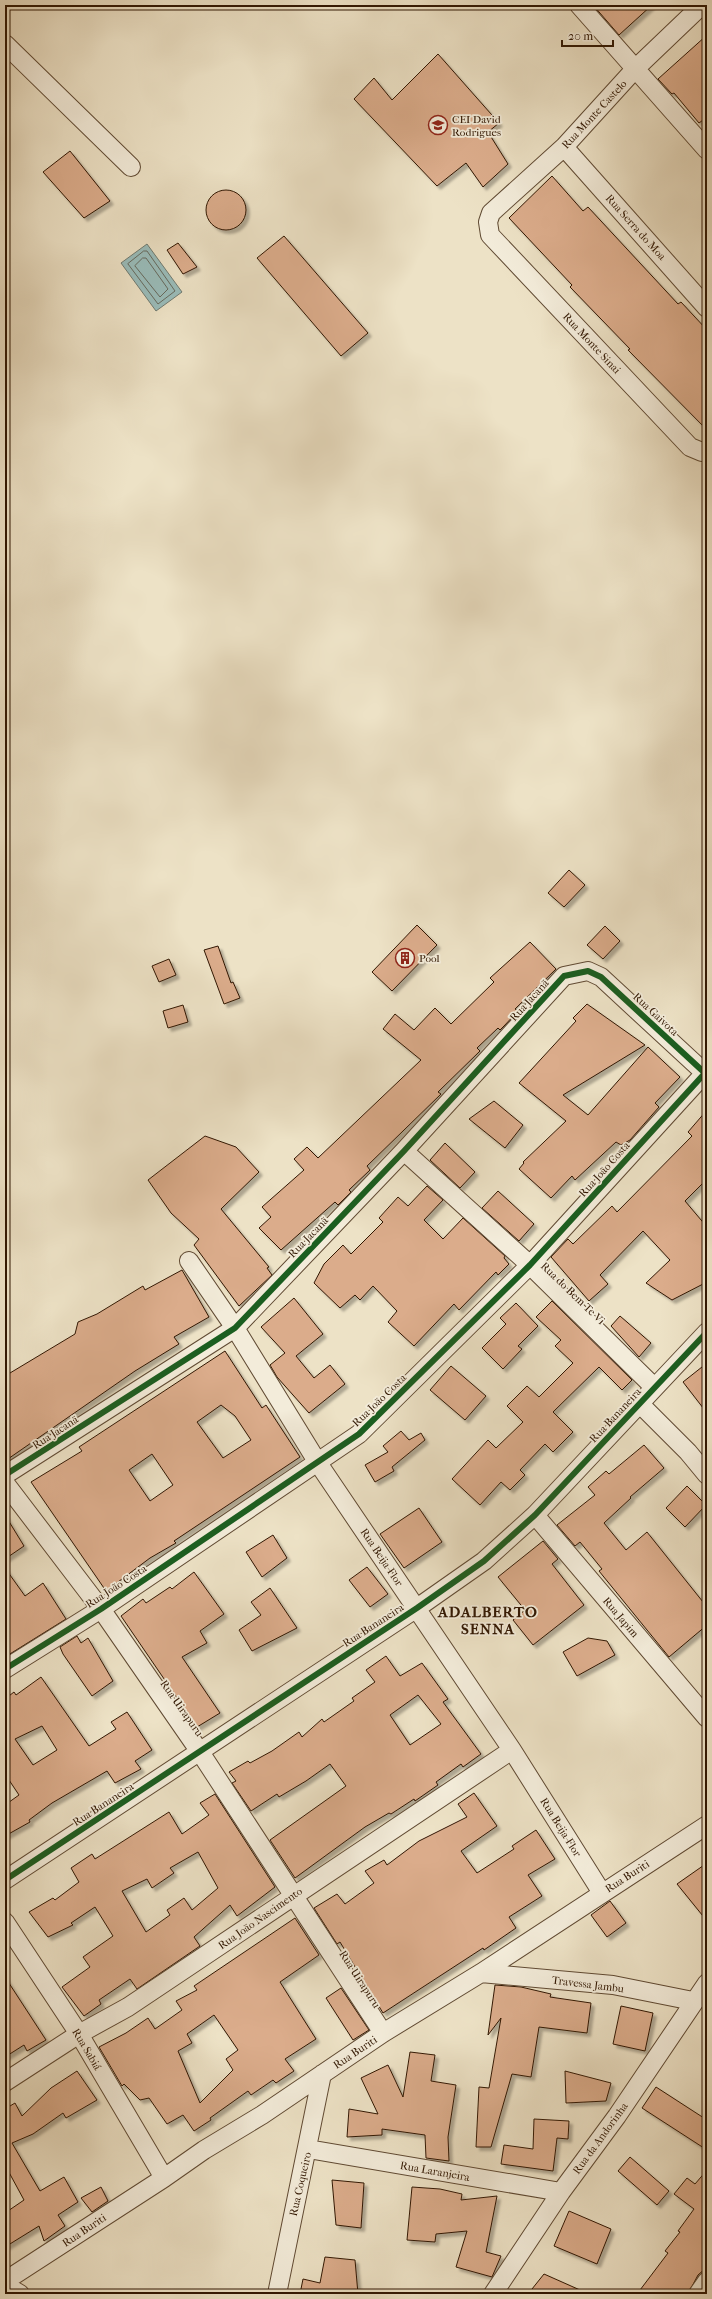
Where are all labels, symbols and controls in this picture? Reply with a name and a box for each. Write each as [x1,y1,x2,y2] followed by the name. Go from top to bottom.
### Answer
[562,22,613,48] scale bar
[568,29,593,43] text: 20 m
[559,77,630,151] street label: Rua Monte Castelo
[452,113,502,139] place label: CEI David Rodrigues
[427,114,449,136] school or university icon: CEI David Rodrigues
[603,192,669,264] street label: Rua Serra do Moa
[560,310,624,377] street label: Rua Monte Sinai
[394,947,416,969] building icon: Pool
[419,952,440,965] place label: Pool
[507,976,552,1024] street label: Rua Jacanã
[630,990,682,1039] street label: Rua Gaivota
[576,1138,633,1200] street label: Rua João Costa
[286,1214,332,1261] street label: Rua Jacanã
[538,1259,608,1328] street label: Rua do Bem Te Vi
[350,1371,410,1429] street label: Rua João Costa
[587,1385,645,1445] street label: Rua Bananeira
[30,1412,81,1452] street label: Rua Jacanã
[357,1526,406,1589] street label: Rua Beija-Flor
[83,1561,150,1611] street label: Rua João Costa
[600,1594,642,1641] street label: Rua Japim
[340,1600,407,1650] street label: Rua Bananeira
[437,1603,538,1638] district label: ADALBERTO SENNA
[157,1677,206,1740] street label: Rua Uirapuru
[70,1779,137,1829] street label: Rua Bananeira
[537,1795,584,1859] street label: Rua Beija-Flor
[603,1857,652,1895] street label: Rua Buriti
[216,1884,305,1952] street label: Rua João Nascimento
[336,1948,383,2011] street label: Rua Uirapuru
[551,1974,625,1995] street label: Travessa Jambu
[69,2026,105,2073] street label: Rua Sabiá
[331,2033,380,2072] street label: Rua Buriti
[570,2099,631,2177] street label: Rua da Andorinha
[287,2150,314,2217] street label: Rua Coqueiro
[399,2159,472,2184] street label: Rua Laranjeira
[60,2211,109,2250] street label: Rua Buriti

